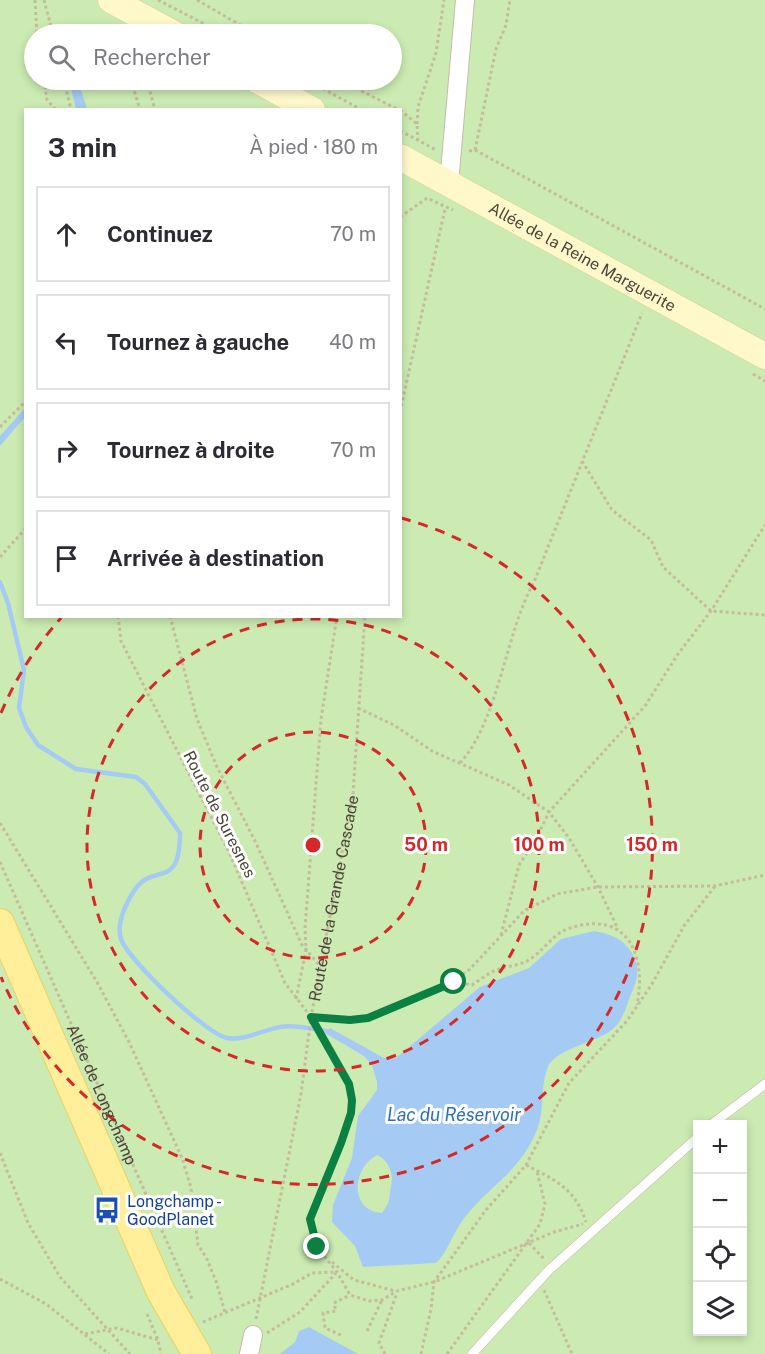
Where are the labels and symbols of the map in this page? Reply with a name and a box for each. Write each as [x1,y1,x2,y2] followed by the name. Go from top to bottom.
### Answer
[485,198,679,316] street label: Allée de la Reine Marguerite
[179,748,260,881] street label: Route de Suresnes
[305,794,363,1003] street label: Route de la Grande Cascade
[404,834,448,855] text: 50 m
[513,834,565,855] text: 100 m
[626,834,678,855] text: 150 m
[303,835,323,855] centre of rings
[440,968,466,994] route start
[63,1022,141,1168] street label: Allée de Longchamp
[387,1104,521,1125] water label: Lac du Réservoir
[127,1192,222,1229] place label: Longchamp - GoodPlanet
[92,1195,122,1225] bus stop icon: Longchamp - GoodPlanet
[303,1233,329,1259] route end

